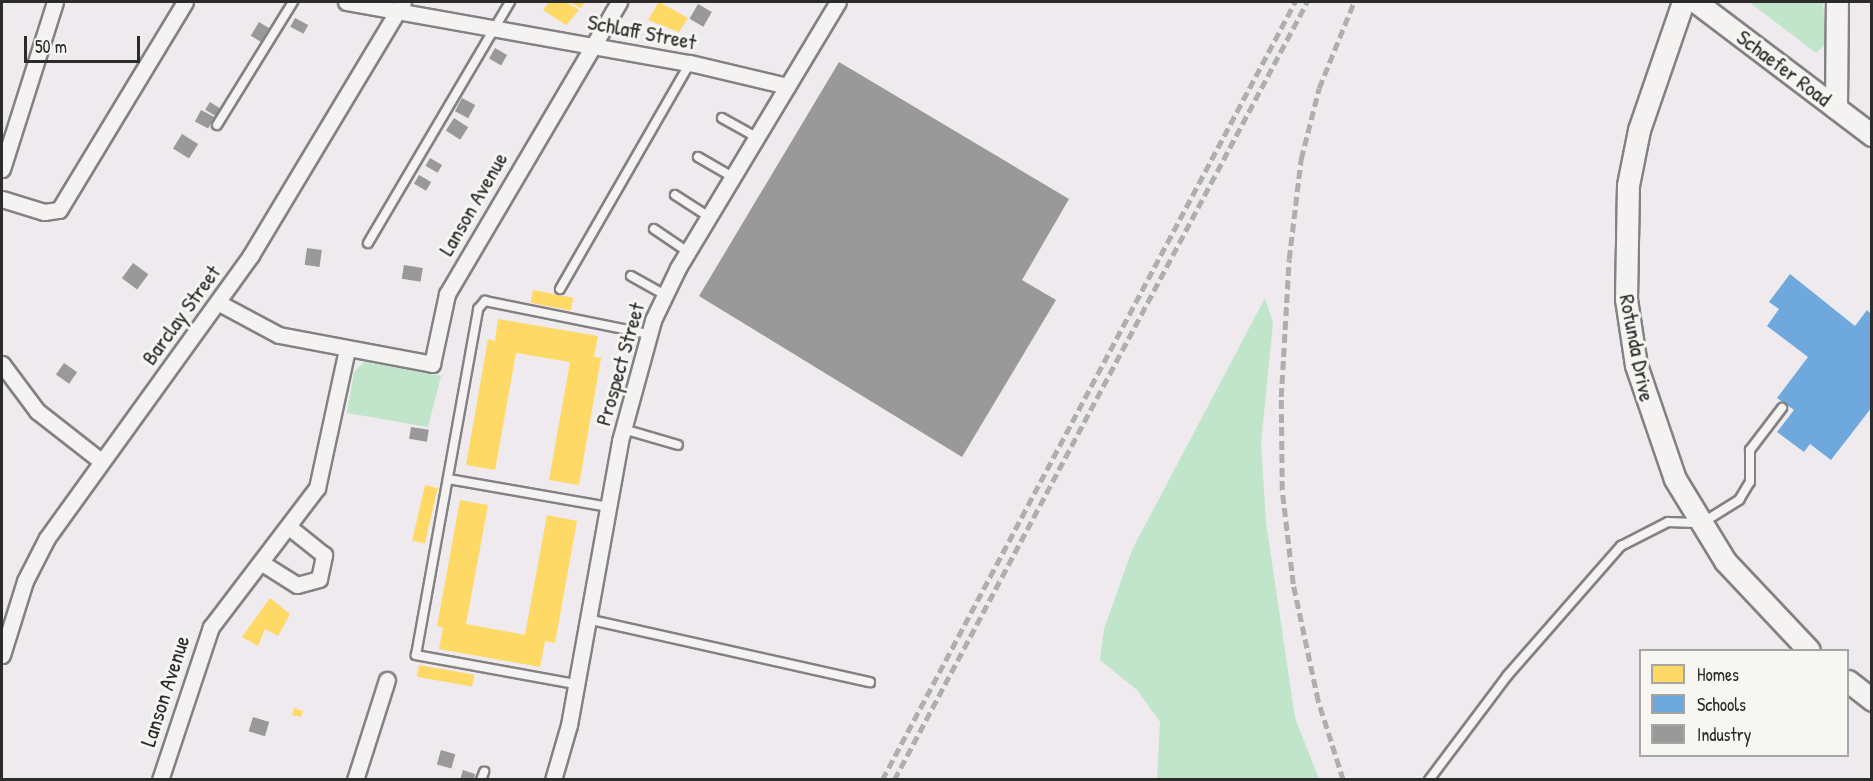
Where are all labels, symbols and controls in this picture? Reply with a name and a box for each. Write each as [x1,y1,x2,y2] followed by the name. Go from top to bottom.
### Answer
[585,9,699,55] street label: Schlaff Street
[27,24,142,62] scale bar
[1732,24,1836,112] street label: Schaefer Road
[35,34,67,59] text: 50 m
[433,148,513,260] street label: Lanson Avenue
[136,260,226,370] street label: Barclay Street
[1614,292,1660,404] street label: Rotunda Drive
[590,299,650,429] street label: Prospect Street
[135,632,195,750] street label: Lanson Avenue
[1639,649,1849,757] legend
[1697,662,1739,687] text: Homes
[1697,692,1746,717] text: Schools
[1697,722,1751,747] text: Industry

